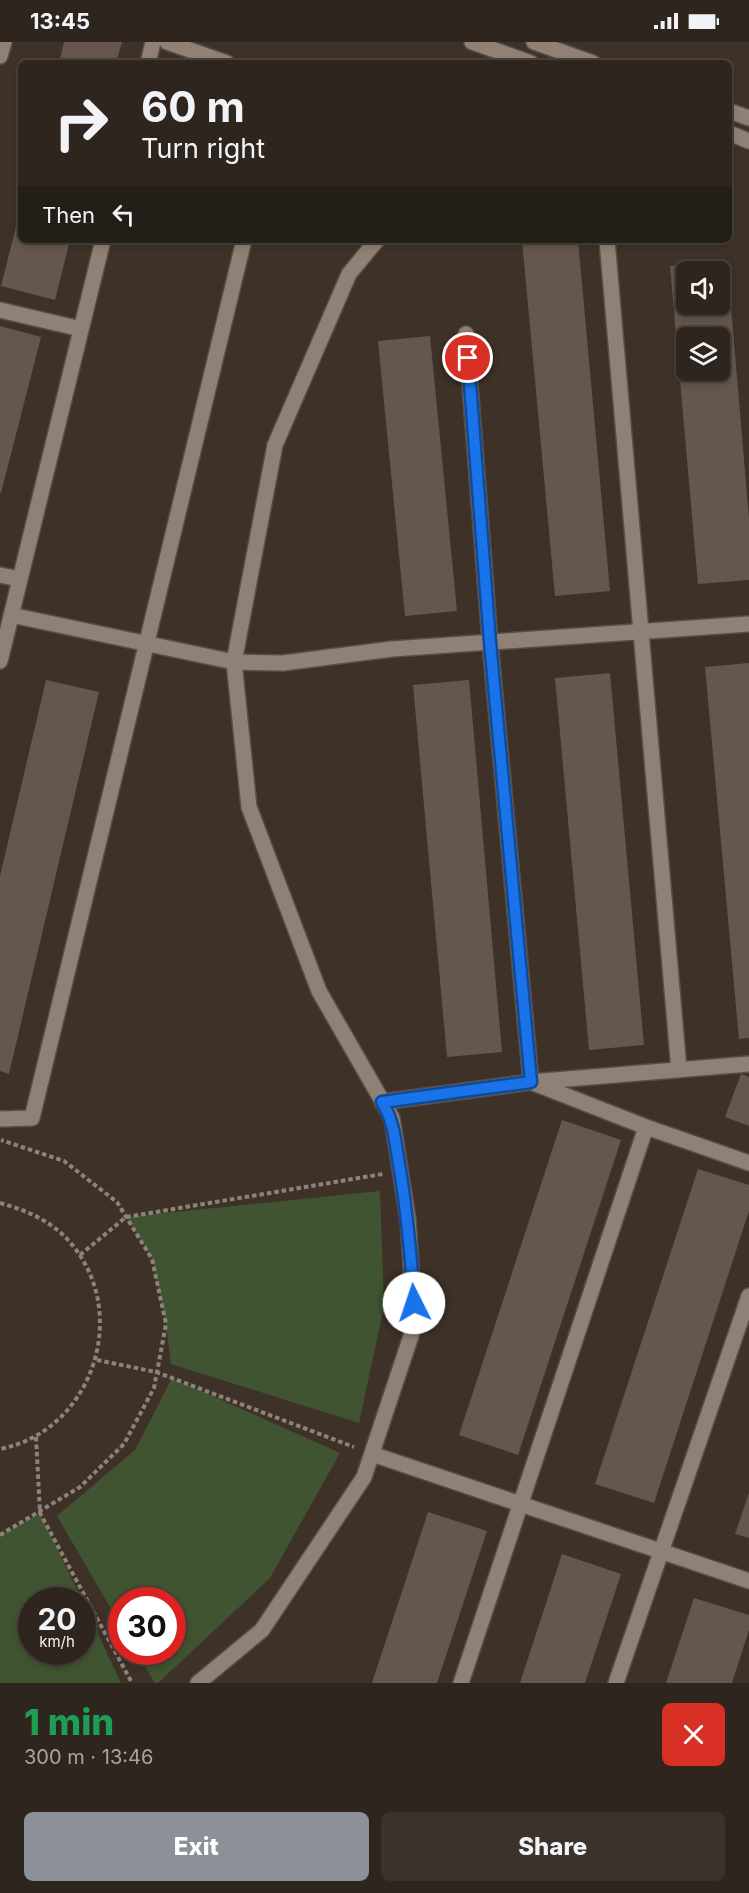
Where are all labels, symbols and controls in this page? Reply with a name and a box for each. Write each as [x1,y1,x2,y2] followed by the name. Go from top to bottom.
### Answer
[30,8,90,34] text: 13:45
[141,81,245,132] text: 60 m
[42,84,120,162] icon: right
[141,132,265,165] text: Turn right
[107,198,140,231] icon: left
[42,202,95,228] text: Then
[676,261,730,381] map controls
[676,261,730,315] button: sound
[676,327,730,381] button: layers
[442,332,493,383] pin
[451,341,484,374] icon: arrive
[382,1271,446,1335] position arrow
[108,1587,186,1665] speed limit sign: 30
[37,1601,77,1637] text: 20
[39,1632,75,1651] text: km/h
[24,1700,114,1744] text: 1 min
[662,1703,725,1766] button: close
[24,1745,153,1769] text: 300 m · 13:46
[24,1812,369,1881] button: Exit
[381,1812,725,1881] button: Share

